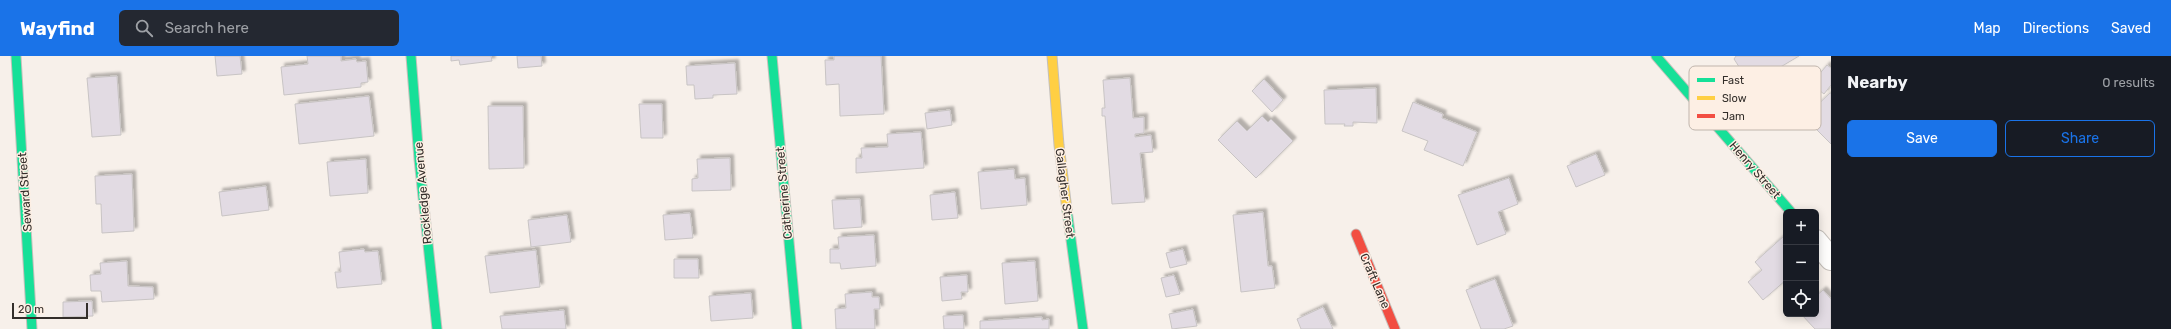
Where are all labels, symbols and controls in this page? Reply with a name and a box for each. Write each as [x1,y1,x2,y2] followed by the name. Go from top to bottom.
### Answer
[119,10,399,46] search box
[20,17,95,40] text: Wayfind
[133,17,155,39] icon: search
[165,19,249,37] text: Search here
[1974,20,2001,37] text: Map
[2023,20,2089,37] text: Directions
[2111,20,2151,37] text: Saved
[1689,66,1821,130] legend
[1847,72,1908,92] text: Nearby
[1722,74,1745,87] text: Fast
[2102,75,2155,90] text: 0 results
[1722,92,1747,105] text: Slow
[1722,110,1745,123] text: Jam
[1847,120,1997,157] button: Save
[2005,120,2155,157] button: Share
[1726,139,1784,202] street label: Henry Street
[412,141,434,245] street label: Rockledge Avenue
[773,146,795,240] street label: Catherine Street
[1053,147,1077,239] street label: Gallagher Street
[15,152,35,232] street label: Seward Street
[1783,209,1819,317] map controls
[1783,209,1819,245] button: +
[1783,245,1819,281] button: −
[1357,251,1393,311] street label: Craft Lane
[1783,281,1819,317] button: locate
[12,301,88,320] scale bar
[18,303,44,316] text: 20 m

